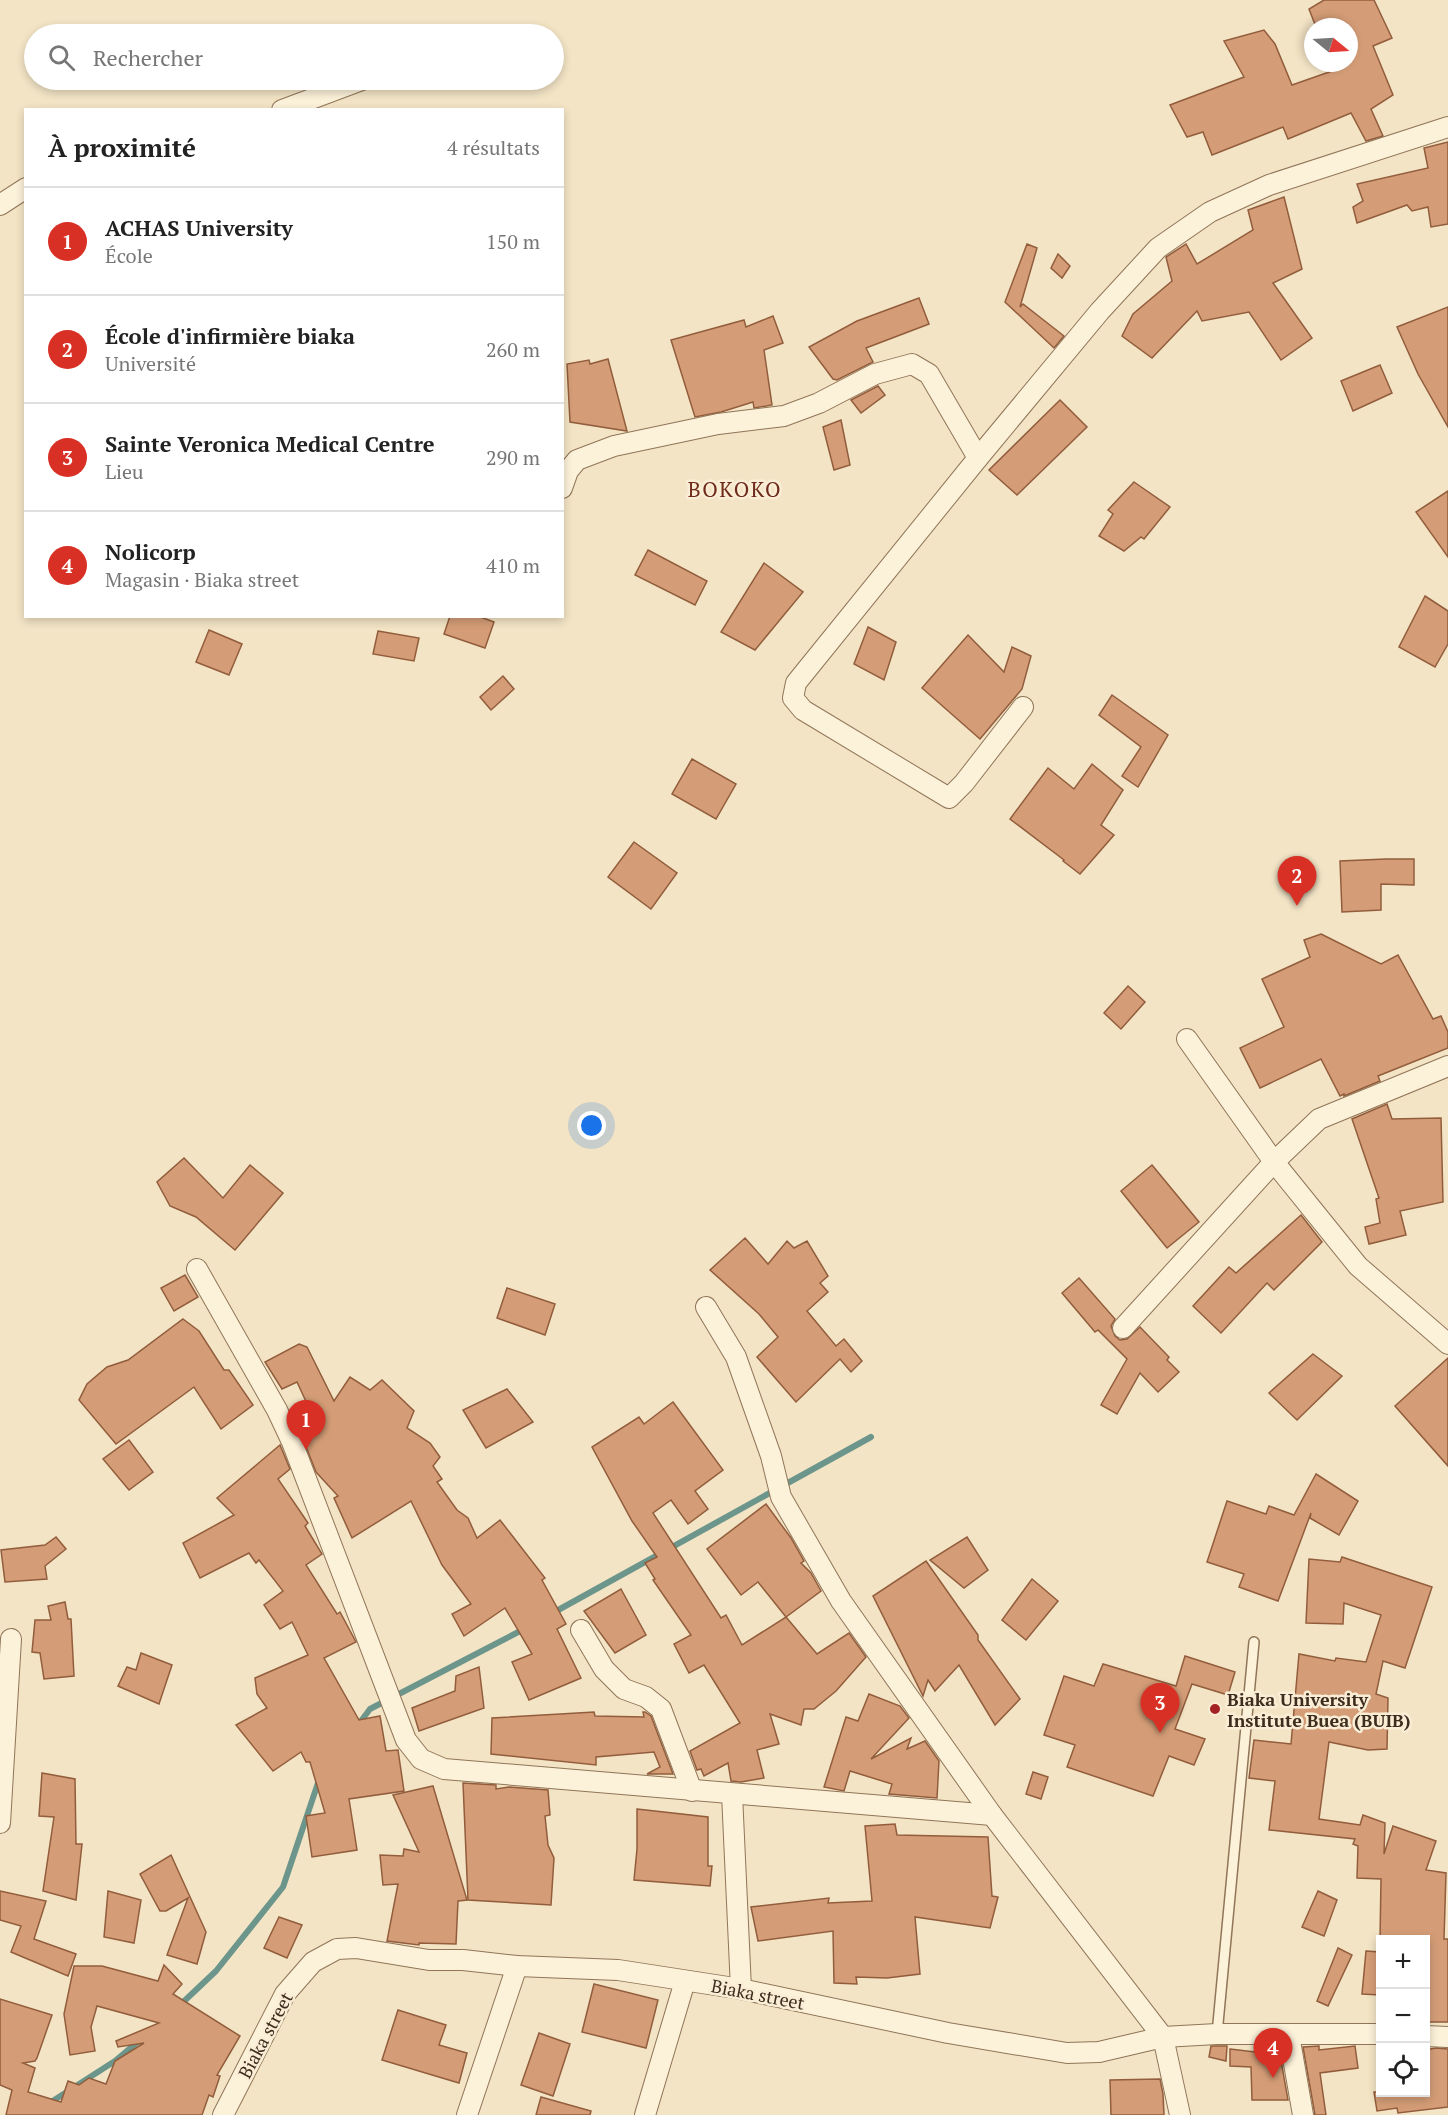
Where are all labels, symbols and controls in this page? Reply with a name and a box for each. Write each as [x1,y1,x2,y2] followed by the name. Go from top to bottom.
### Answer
[1304,18,1358,72] north arrow
[24,24,564,90] search box
[45,41,78,74] icon: search
[93,43,203,72] text: Rechercher
[48,130,196,164] text: À proximité
[447,134,540,161] text: 4 résultats
[105,213,293,242] text: ACHAS University
[62,228,73,255] text: 1
[486,228,540,255] text: 150 m
[105,242,153,269] text: École
[105,321,355,350] text: École d'infirmière biaka
[62,336,73,363] text: 2
[486,336,540,363] text: 260 m
[105,350,196,377] text: Université
[105,429,435,458] text: Sainte Veronica Medical Centre
[62,444,73,471] text: 3
[486,444,540,471] text: 290 m
[105,458,144,485] text: Lieu
[688,475,782,503] district label: BOKOKO
[105,537,196,566] text: Nolicorp
[62,552,73,579] text: 4
[486,552,540,579] text: 410 m
[105,566,299,593] text: Magasin · Biaka street
[1278,856,1316,906] pin: 2
[577,1111,606,1140] your location
[286,1400,326,1450] pin: 1
[1140,1684,1180,1733] pin: 3
[1227,1687,1411,1732] place label: Biaka University Institute Buea (BUIB)
[1208,1702,1222,1716] marker: Biaka University Institute Buea (BUIB)
[1376,1935,1430,2097] map controls
[1376,1935,1430,1989] button: +
[709,1973,807,2015] street label: Biaka street
[232,1987,298,2082] street label: Biaka street
[1376,1989,1430,2043] button: −
[1254,2028,1292,2078] pin: 4
[1376,2043,1430,2097] button: locate

